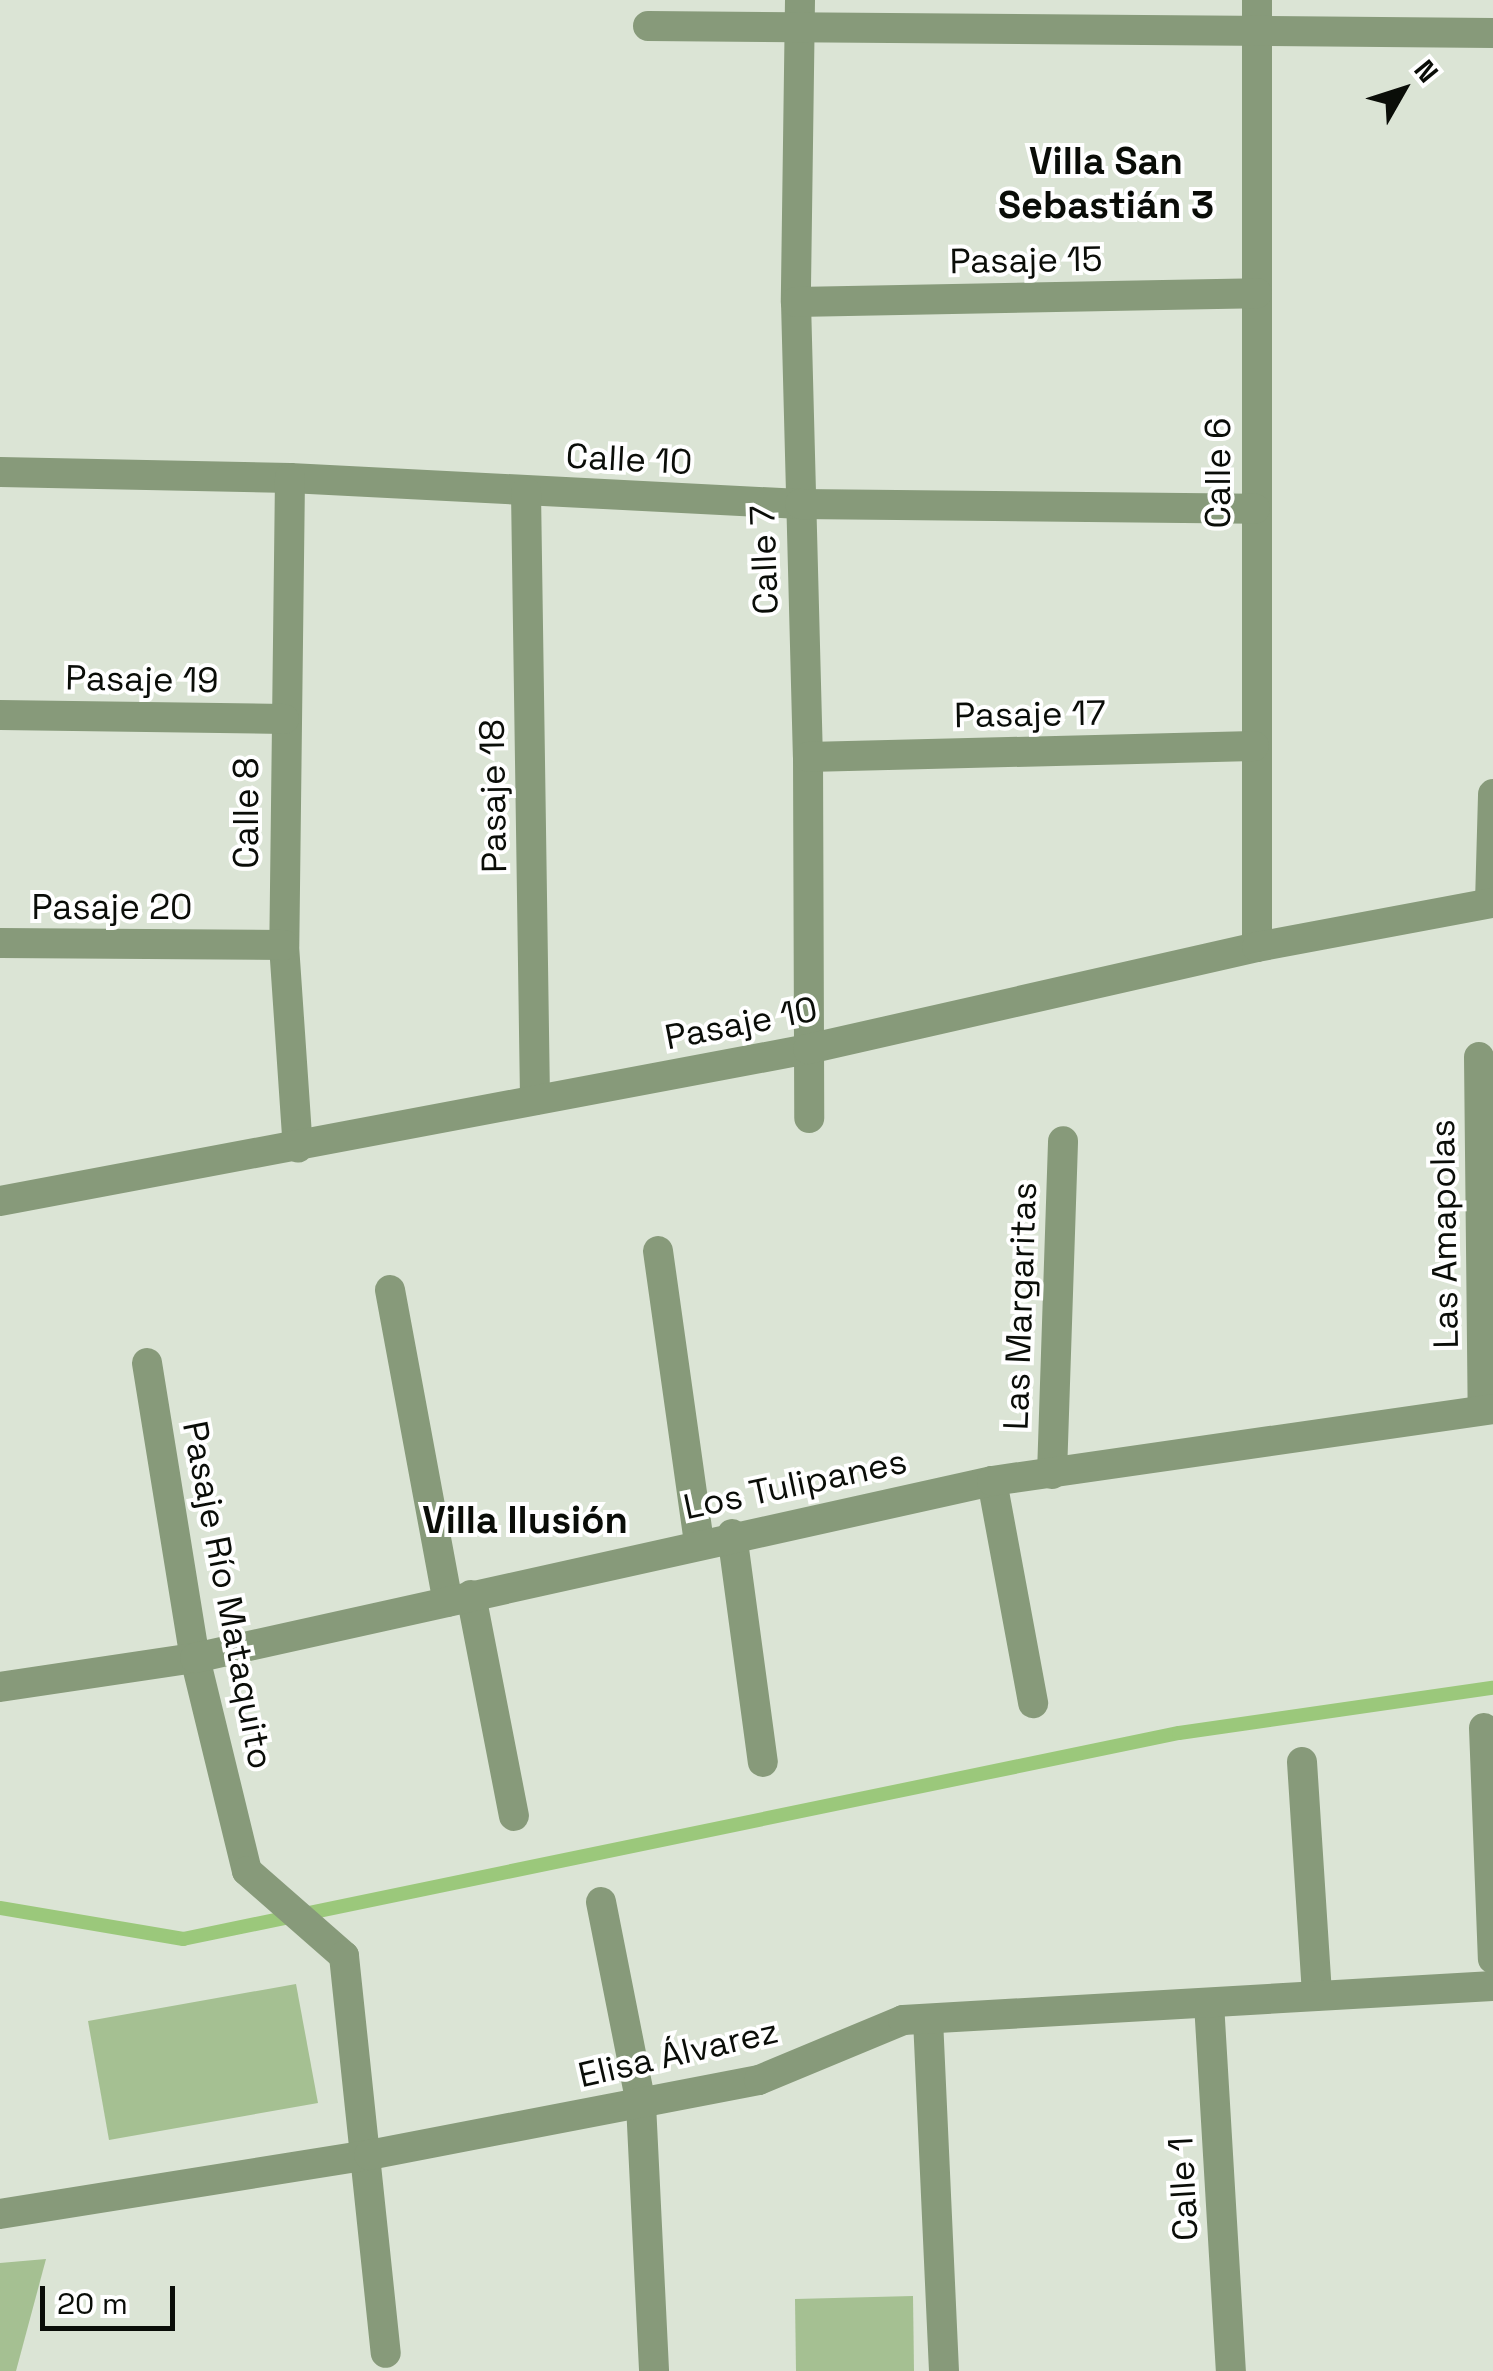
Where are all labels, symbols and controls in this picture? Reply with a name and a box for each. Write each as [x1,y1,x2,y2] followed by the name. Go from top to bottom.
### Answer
[1353,40,1453,140] north arrow
[1406,52,1446,90] text: N
[998,139,1214,228] district label: Villa San Sebastián 3
[949,238,1103,282] street label: Pasaje 15
[1197,418,1239,528] street label: Calle 6
[565,435,693,483] street label: Calle 10
[741,505,787,615] street label: Calle 7
[65,657,219,701] street label: Pasaje 19
[954,692,1106,736] street label: Pasaje 17
[471,719,515,873] street label: Pasaje 18
[225,757,267,869] street label: Calle 8
[32,886,192,928] street label: Pasaje 20
[661,988,821,1058] street label: Pasaje 10
[1421,1119,1467,1349] street label: Las Amapolas
[995,1181,1045,1431] street label: Las Margaritas
[174,1418,282,1772] street label: Pasaje Río Mataquito
[679,1440,911,1528] street label: Los Tulipanes
[422,1498,628,1544] district label: Villa Ilusión
[574,2010,782,2096] street label: Elisa Álvarez
[1159,2136,1207,2242] street label: Calle 1
[45,2266,180,2328] scale bar
[57,2284,128,2323] text: 20 m

